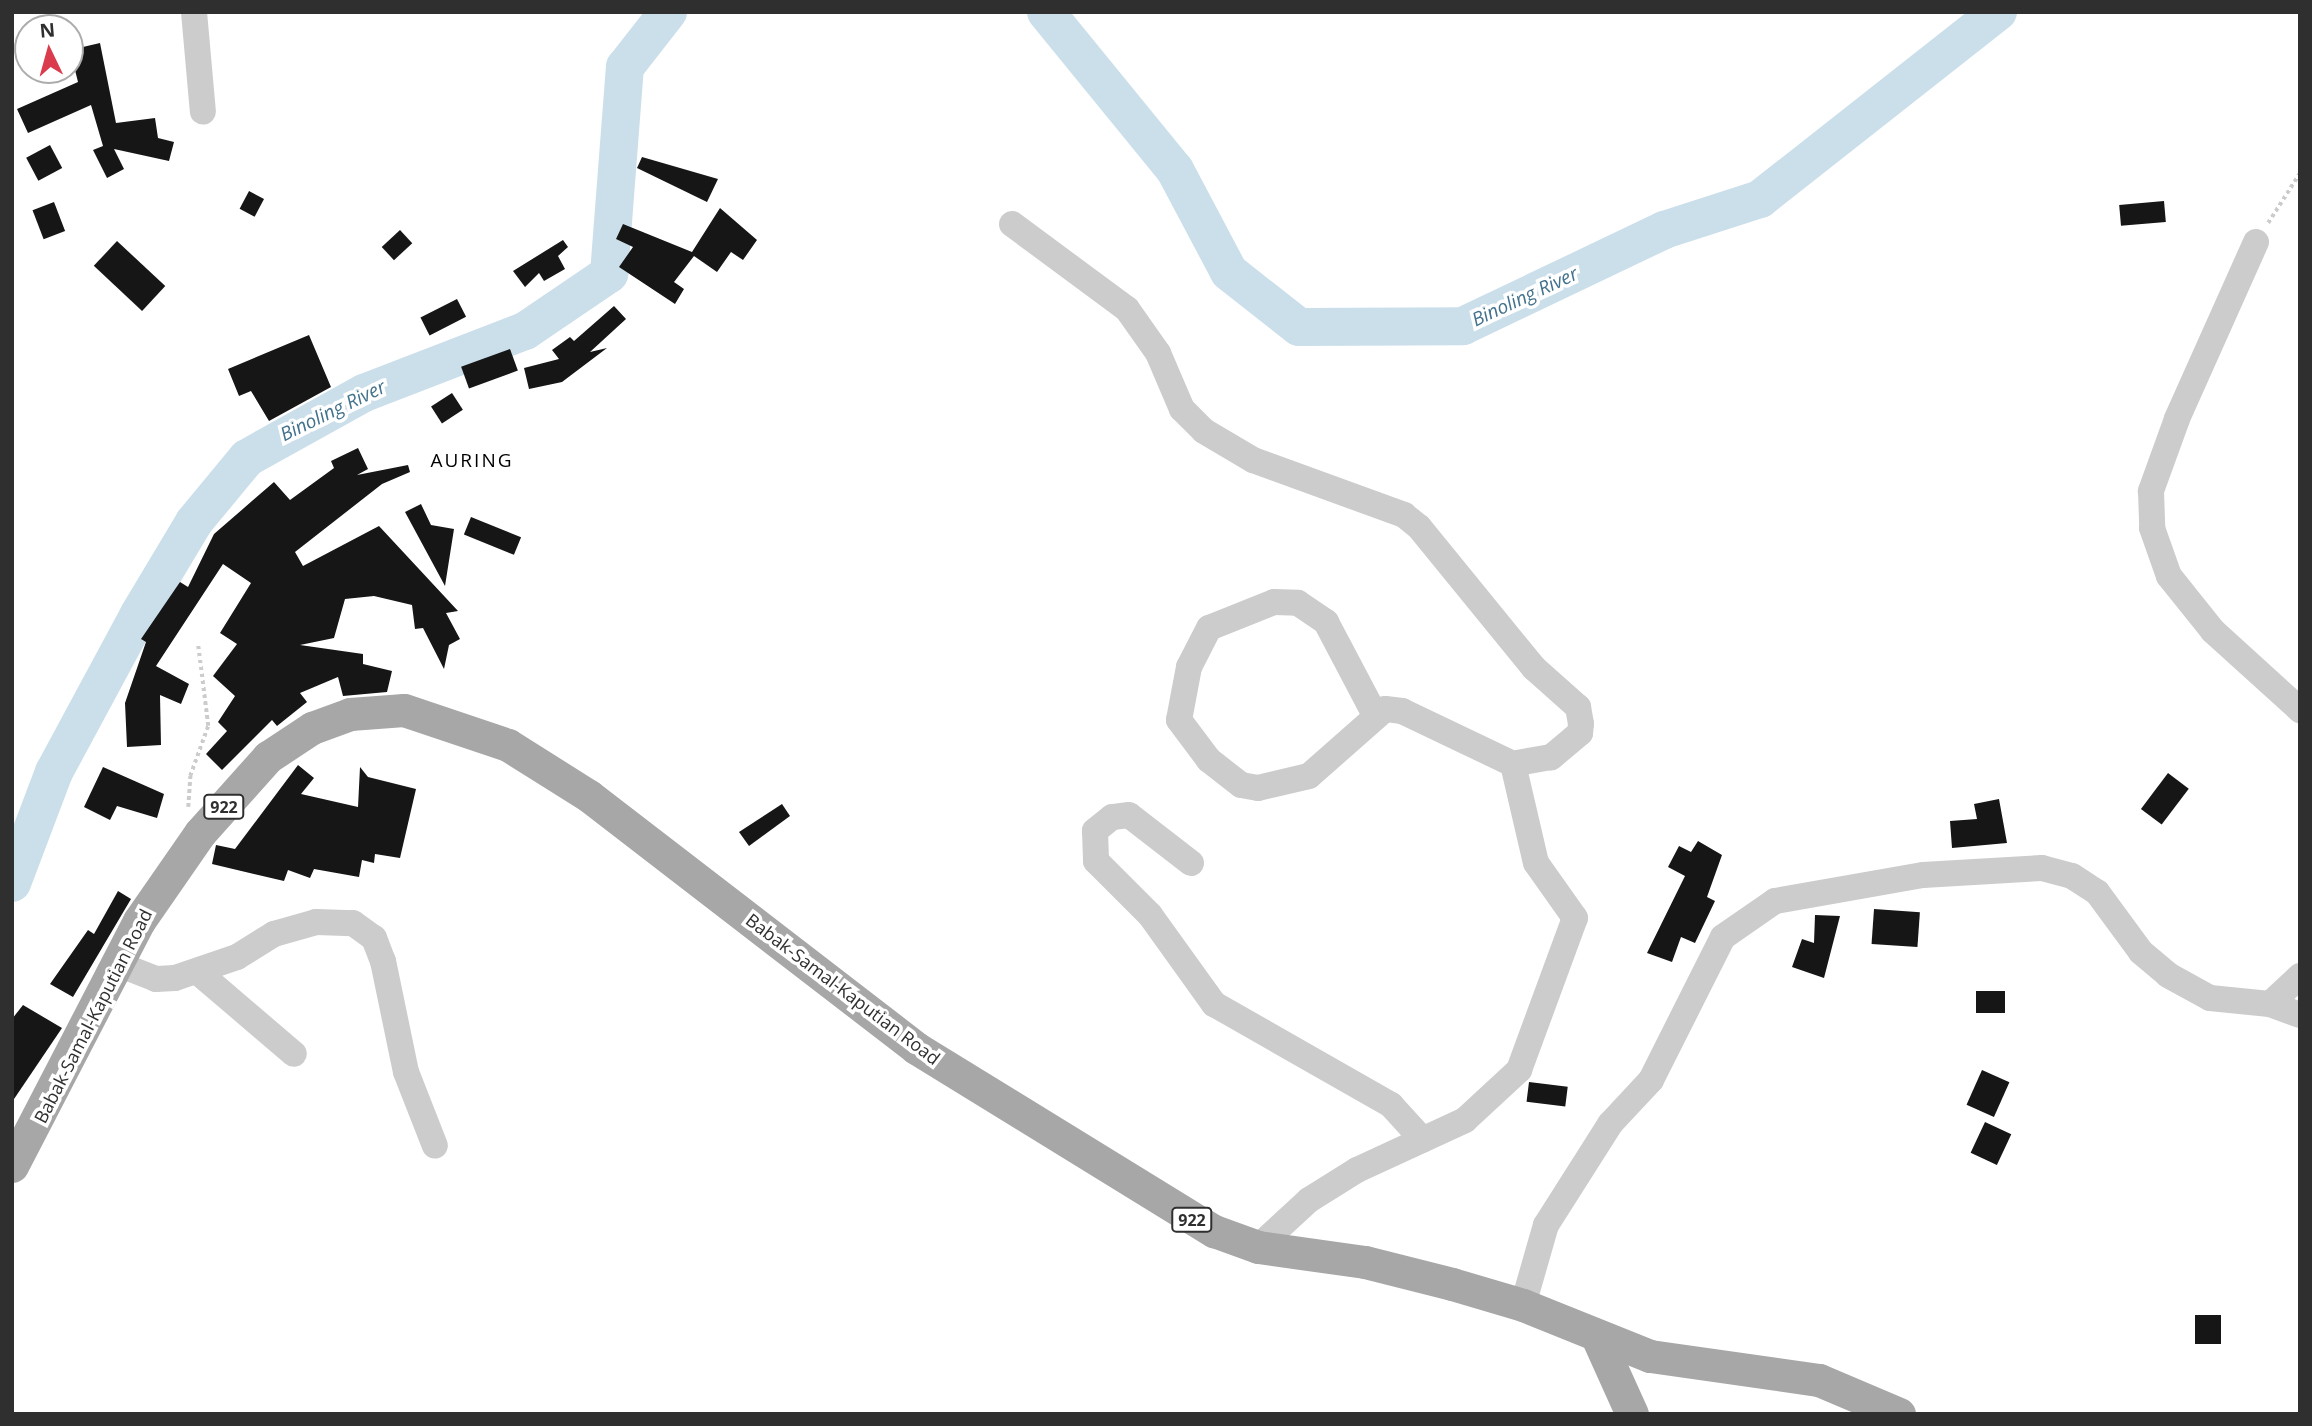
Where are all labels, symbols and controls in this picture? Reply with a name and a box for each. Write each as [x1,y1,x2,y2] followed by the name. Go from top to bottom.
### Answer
[14,14,84,84] north arrow
[39,16,56,44] text: N
[1468,262,1582,332] water label: Binoling River
[277,376,389,446] water label: Binoling River
[431,450,513,472] district label: AURING
[203,794,245,820] road number: 922
[29,905,157,1127] street label: Babak-Samal-Kaputian Road
[742,909,944,1069] street label: Babak-Samal-Kaputian Road
[1171,1208,1213,1232] road number: 922

